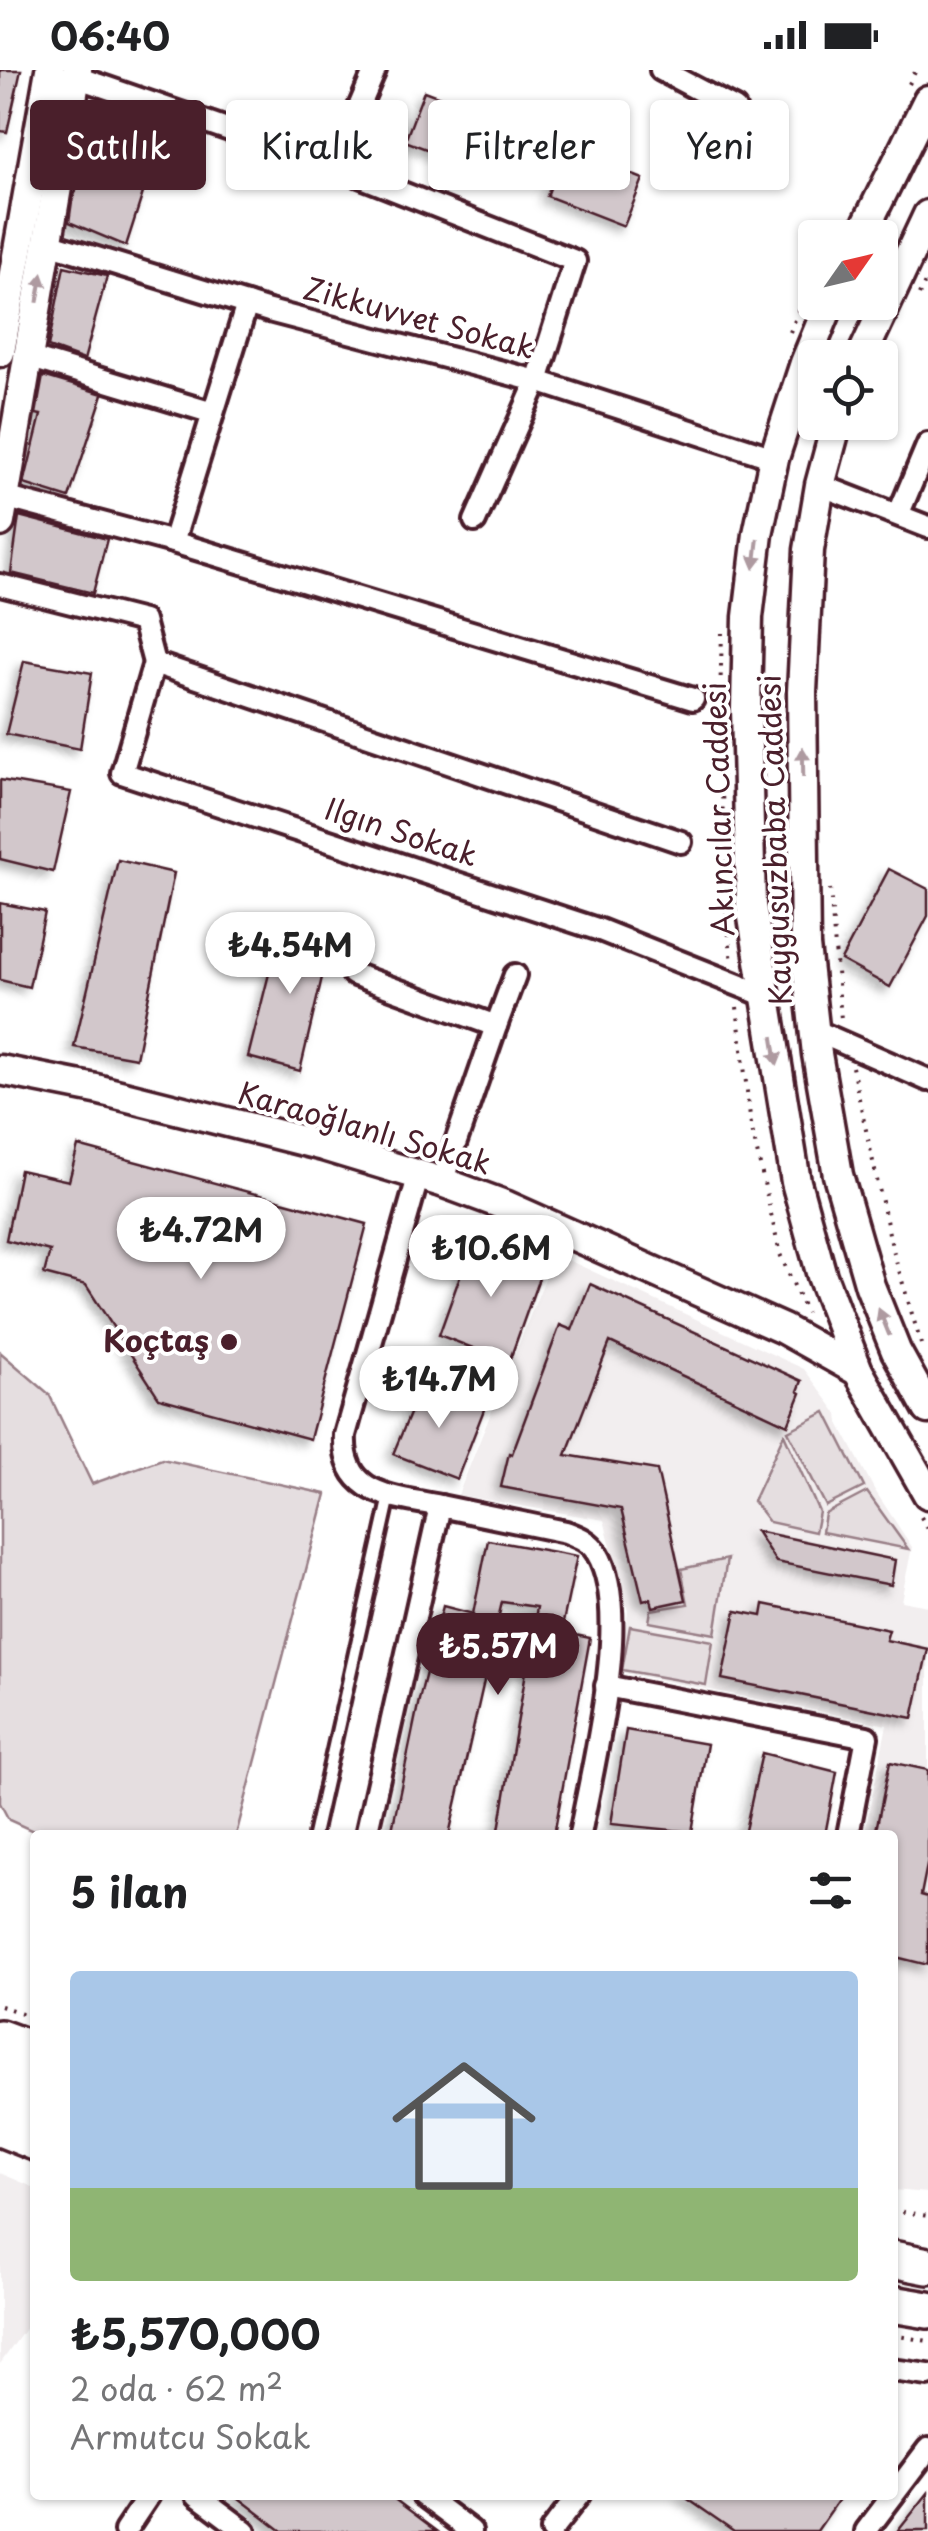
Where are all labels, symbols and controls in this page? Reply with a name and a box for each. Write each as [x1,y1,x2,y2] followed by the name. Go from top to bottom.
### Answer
[50,7,170,64] text: 06:40
[30,100,206,190] chip: Satılık
[226,100,408,190] chip: Kiralık
[428,100,630,190] chip: Filtreler
[650,100,789,190] chip: Yeni
[798,220,898,320] north arrow
[798,220,898,440] map controls
[299,264,540,369] street label: Zikkuvvet Sokak
[33,272,48,303] one-way arrow
[798,340,898,440] button: locate
[748,538,764,570] one-way arrow
[745,674,802,1006] street label: Kaygusuzbaba Caddesi
[691,681,744,937] street label: Akıncılar Caddesi
[795,745,811,777] one-way arrow
[320,785,484,876] street label: Ilgın Sokak
[209,912,371,997] pin: ₺4.54M
[227,920,353,968] text: ₺4.54M
[767,1036,783,1067] one-way arrow
[233,1069,496,1184] street label: Karaoğlanlı Sokak
[120,1197,282,1282] pin: ₺4.72M
[139,1205,263,1253] text: ₺4.72M
[410,1215,572,1300] pin: ₺10.6M
[431,1223,551,1271] text: ₺10.6M
[876,1307,892,1337] one-way arrow
[103,1317,209,1362] place label: Koçtaş
[218,1331,240,1353] marker: Koçtaş
[358,1346,520,1431] pin: ₺14.7M
[381,1354,497,1402] text: ₺14.7M
[417,1613,579,1698] pin: ₺5.57M
[438,1621,558,1669] text: ₺5.57M
[70,1859,188,1922] text: 5 ilan
[803,1863,858,1918] icon: filters
[374,2036,554,2216] icon: home
[70,2301,321,2364] text: ₺5,570,000
[70,2364,283,2412] text: 2 oda · 62 m²
[70,2412,311,2460] text: Armutcu Sokak

